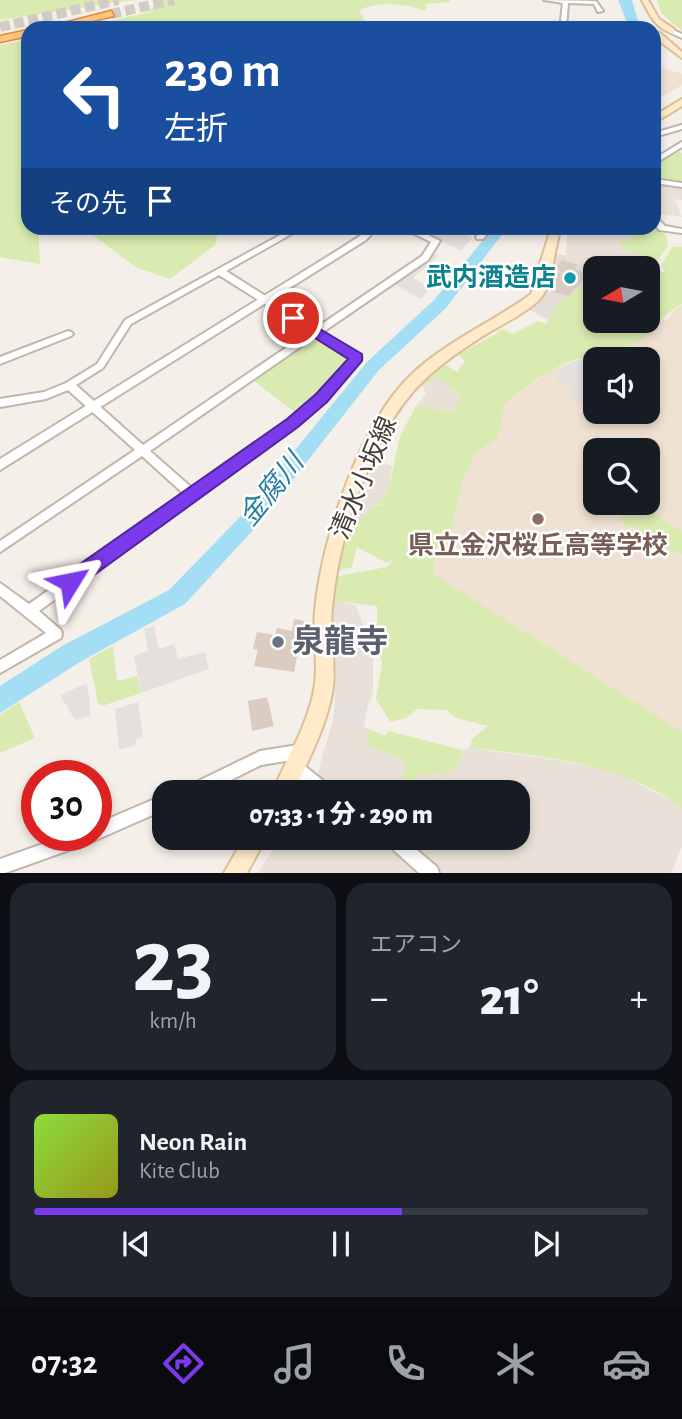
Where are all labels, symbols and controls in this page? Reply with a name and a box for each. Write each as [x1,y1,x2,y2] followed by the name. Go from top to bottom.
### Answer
[164,47,281,96] text: 230 m
[49,49,140,140] icon: left
[164,113,228,145] text: 左折
[141,182,179,220] icon: arrive
[49,191,127,217] text: その先
[583,256,660,332] north arrow
[583,256,660,515] map controls
[426,263,556,291] place label: 武内酒造店
[562,270,578,286] marker: 武内酒造店
[263,288,323,348] pin
[274,299,312,337] icon: arrive
[583,347,660,424] button: sound
[326,413,401,543] street label: 清水小坂線
[583,438,660,515] button: search
[233,445,311,531] water label: 金腐川
[530,511,546,527] marker: 県立金沢桜丘高等学校
[408,531,668,559] place label: 県立金沢桜丘高等学校
[33,545,107,619] position arrow
[292,624,388,658] place label: 泉龍寺
[270,634,286,650] marker: 泉龍寺
[21,760,112,851] speed limit sign: 30
[249,802,433,828] text: 07:33 · 1 分 · 290 m
[132,917,214,1008] text: 23
[370,934,462,957] text: エアコン
[479,972,539,1024] text: 21°
[370,980,388,1018] text: −
[630,980,648,1018] text: +
[149,1010,197,1033] text: km/h
[139,1129,247,1155] text: Neon Rain
[139,1160,220,1183] text: Kite Club
[117,1225,155,1263] icon: previous
[322,1225,360,1263] icon: pause
[527,1225,565,1263] icon: next
[159,1339,208,1388] icon: directions
[270,1339,319,1388] icon: music
[381,1339,430,1388] icon: phone
[491,1339,540,1388] icon: climate
[602,1339,651,1388] icon: car
[31,1347,98,1379] text: 07:32

